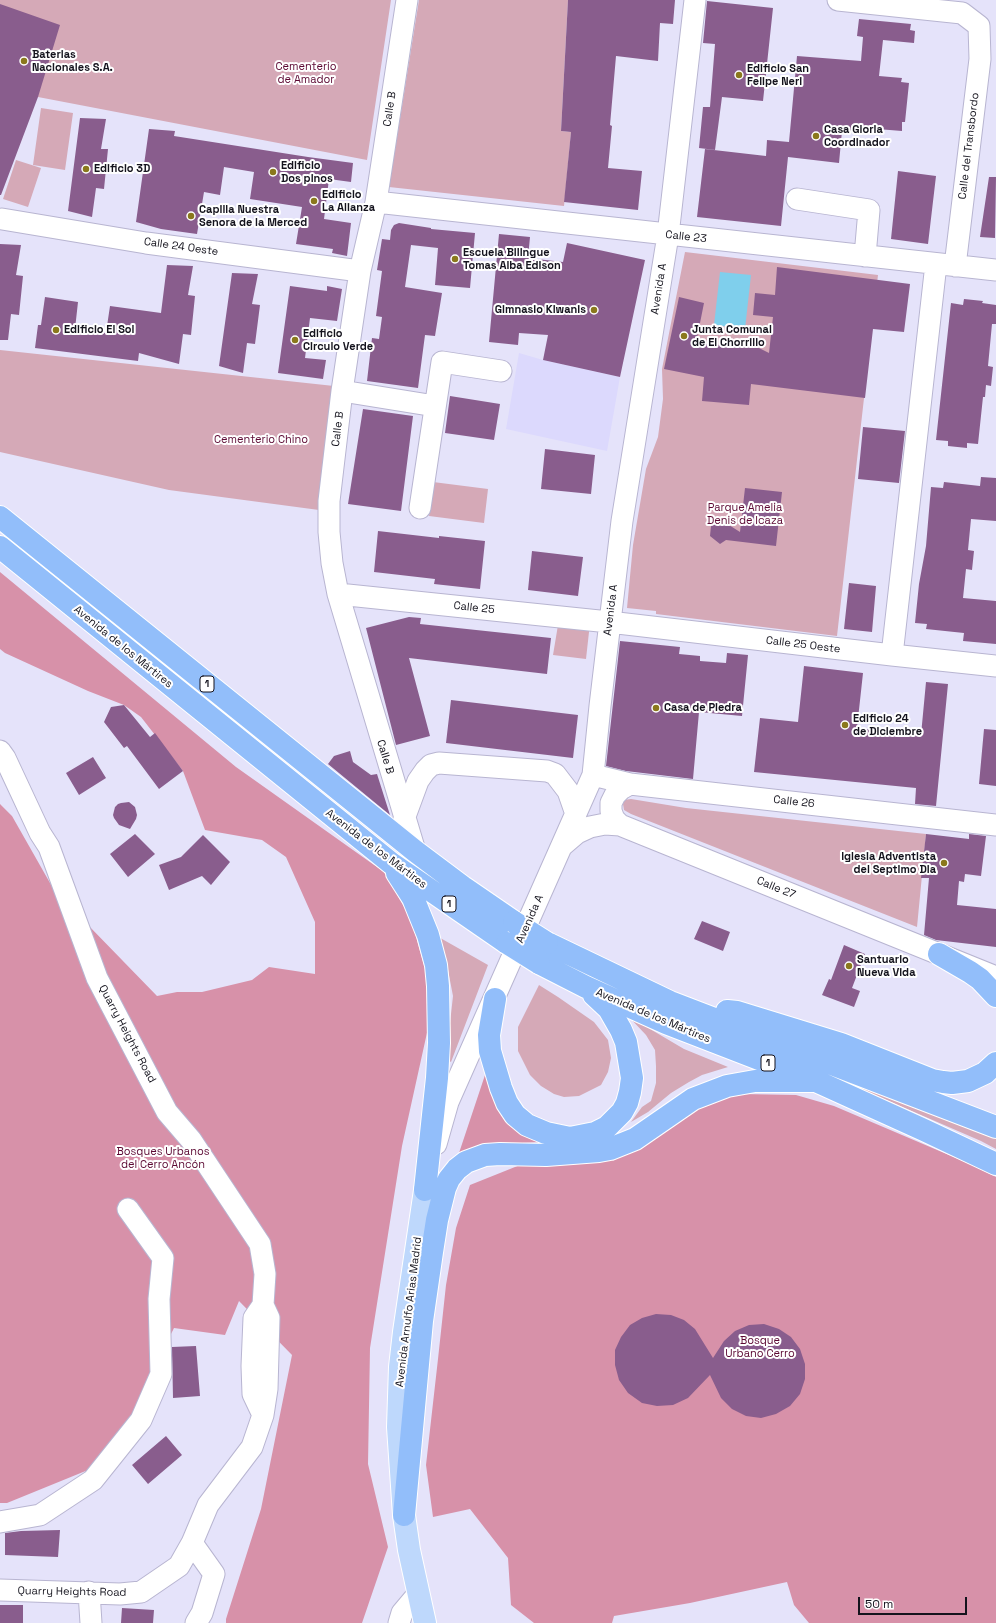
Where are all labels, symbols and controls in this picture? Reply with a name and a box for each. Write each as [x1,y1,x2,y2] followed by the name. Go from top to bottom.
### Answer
[32,48,113,74] place label: Baterias Nacionales S.A.
[19,56,29,66] marker: Baterias Nacionales S.A.
[275,60,337,86] park label: Cementerio de Amador
[747,62,809,88] place label: Edificio San Felipe Neri
[734,70,744,80] marker: Edificio San Felipe Neri
[381,90,399,128] street label: Calle B
[956,92,982,200] street label: Calle del Transbordo
[824,123,890,149] place label: Casa Gloria Coordinador
[811,131,821,141] marker: Casa Gloria Coordinador
[281,159,333,185] place label: Edificio Dos pinos
[94,162,150,176] place label: Edificio 3D
[81,164,91,174] marker: Edificio 3D
[268,167,278,177] marker: Edificio Dos pinos
[322,188,375,214] place label: Edificio La Alianza
[309,196,319,206] marker: Edificio La Alianza
[199,203,307,229] place label: Capilla Nuestra Senora de la Merced
[186,211,196,221] marker: Capilla Nuestra Senora de la Merced
[665,228,707,246] street label: Calle 23
[143,235,219,259] street label: Calle 24 Oeste
[463,246,561,272] place label: Escuela Bilingue Tomas Alba Edison
[450,254,460,264] marker: Escuela Bilingue Tomas Alba Edison
[648,263,670,315] street label: Avenida A
[495,303,586,317] place label: Gimnasio Kiwanis
[589,305,599,315] marker: Gimnasio Kiwanis
[64,323,134,337] place label: Edificio El Sol
[692,323,772,349] place label: Junta Comunal de El Chorrillo
[51,325,61,335] marker: Edificio El Sol
[303,327,373,353] place label: Edificio Circulo Verde
[679,331,689,341] marker: Junta Comunal de El Chorrillo
[290,335,300,345] marker: Edificio Circulo Verde
[329,411,347,447] street label: Calle B
[214,433,308,447] park label: Cementerio Chino
[707,501,783,527] park label: Parque Amelia Denis de Icaza
[601,584,621,636] street label: Avenida A
[453,599,495,617] street label: Calle 25
[71,603,175,691] street label: Avenida de los Mártires
[765,634,841,656] street label: Calle 25 Oeste
[200,676,214,692] road number: 1
[664,701,742,715] place label: Casa de Piedra
[651,703,661,713] marker: Casa de Piedra
[853,712,922,738] place label: Edificio 24 de Diciembre
[840,720,850,730] marker: Edificio 24 de Diciembre
[374,738,396,776] street label: Calle B
[773,793,815,811] street label: Calle 26
[323,807,429,891] street label: Avenida de los Mártires
[841,850,936,876] place label: Iglesia Adventista del Septimo Dia
[939,858,949,868] marker: Iglesia Adventista del Septimo Dia
[755,874,797,902] street label: Calle 27
[513,893,547,945] street label: Avenida A
[442,896,456,912] road number: 1
[857,953,915,979] place label: Santuario Nueva Vida
[844,961,854,971] marker: Santuario Nueva Vida
[96,983,158,1085] street label: Quarry Heights Road
[594,986,712,1046] street label: Avenida de los Mártires
[761,1055,775,1071] road number: 1
[116,1145,210,1171] park label: Bosques Urbanos del Cerro Ancón
[393,1236,425,1388] street label: Avenida Arnulfo Arias Madrid
[725,1334,795,1360] park label: Bosque Urbano Cerro
[17,1584,127,1600] street label: Quarry Heights Road
[860,1589,969,1615] scale bar
[865,1596,893,1612] text: 50 m

